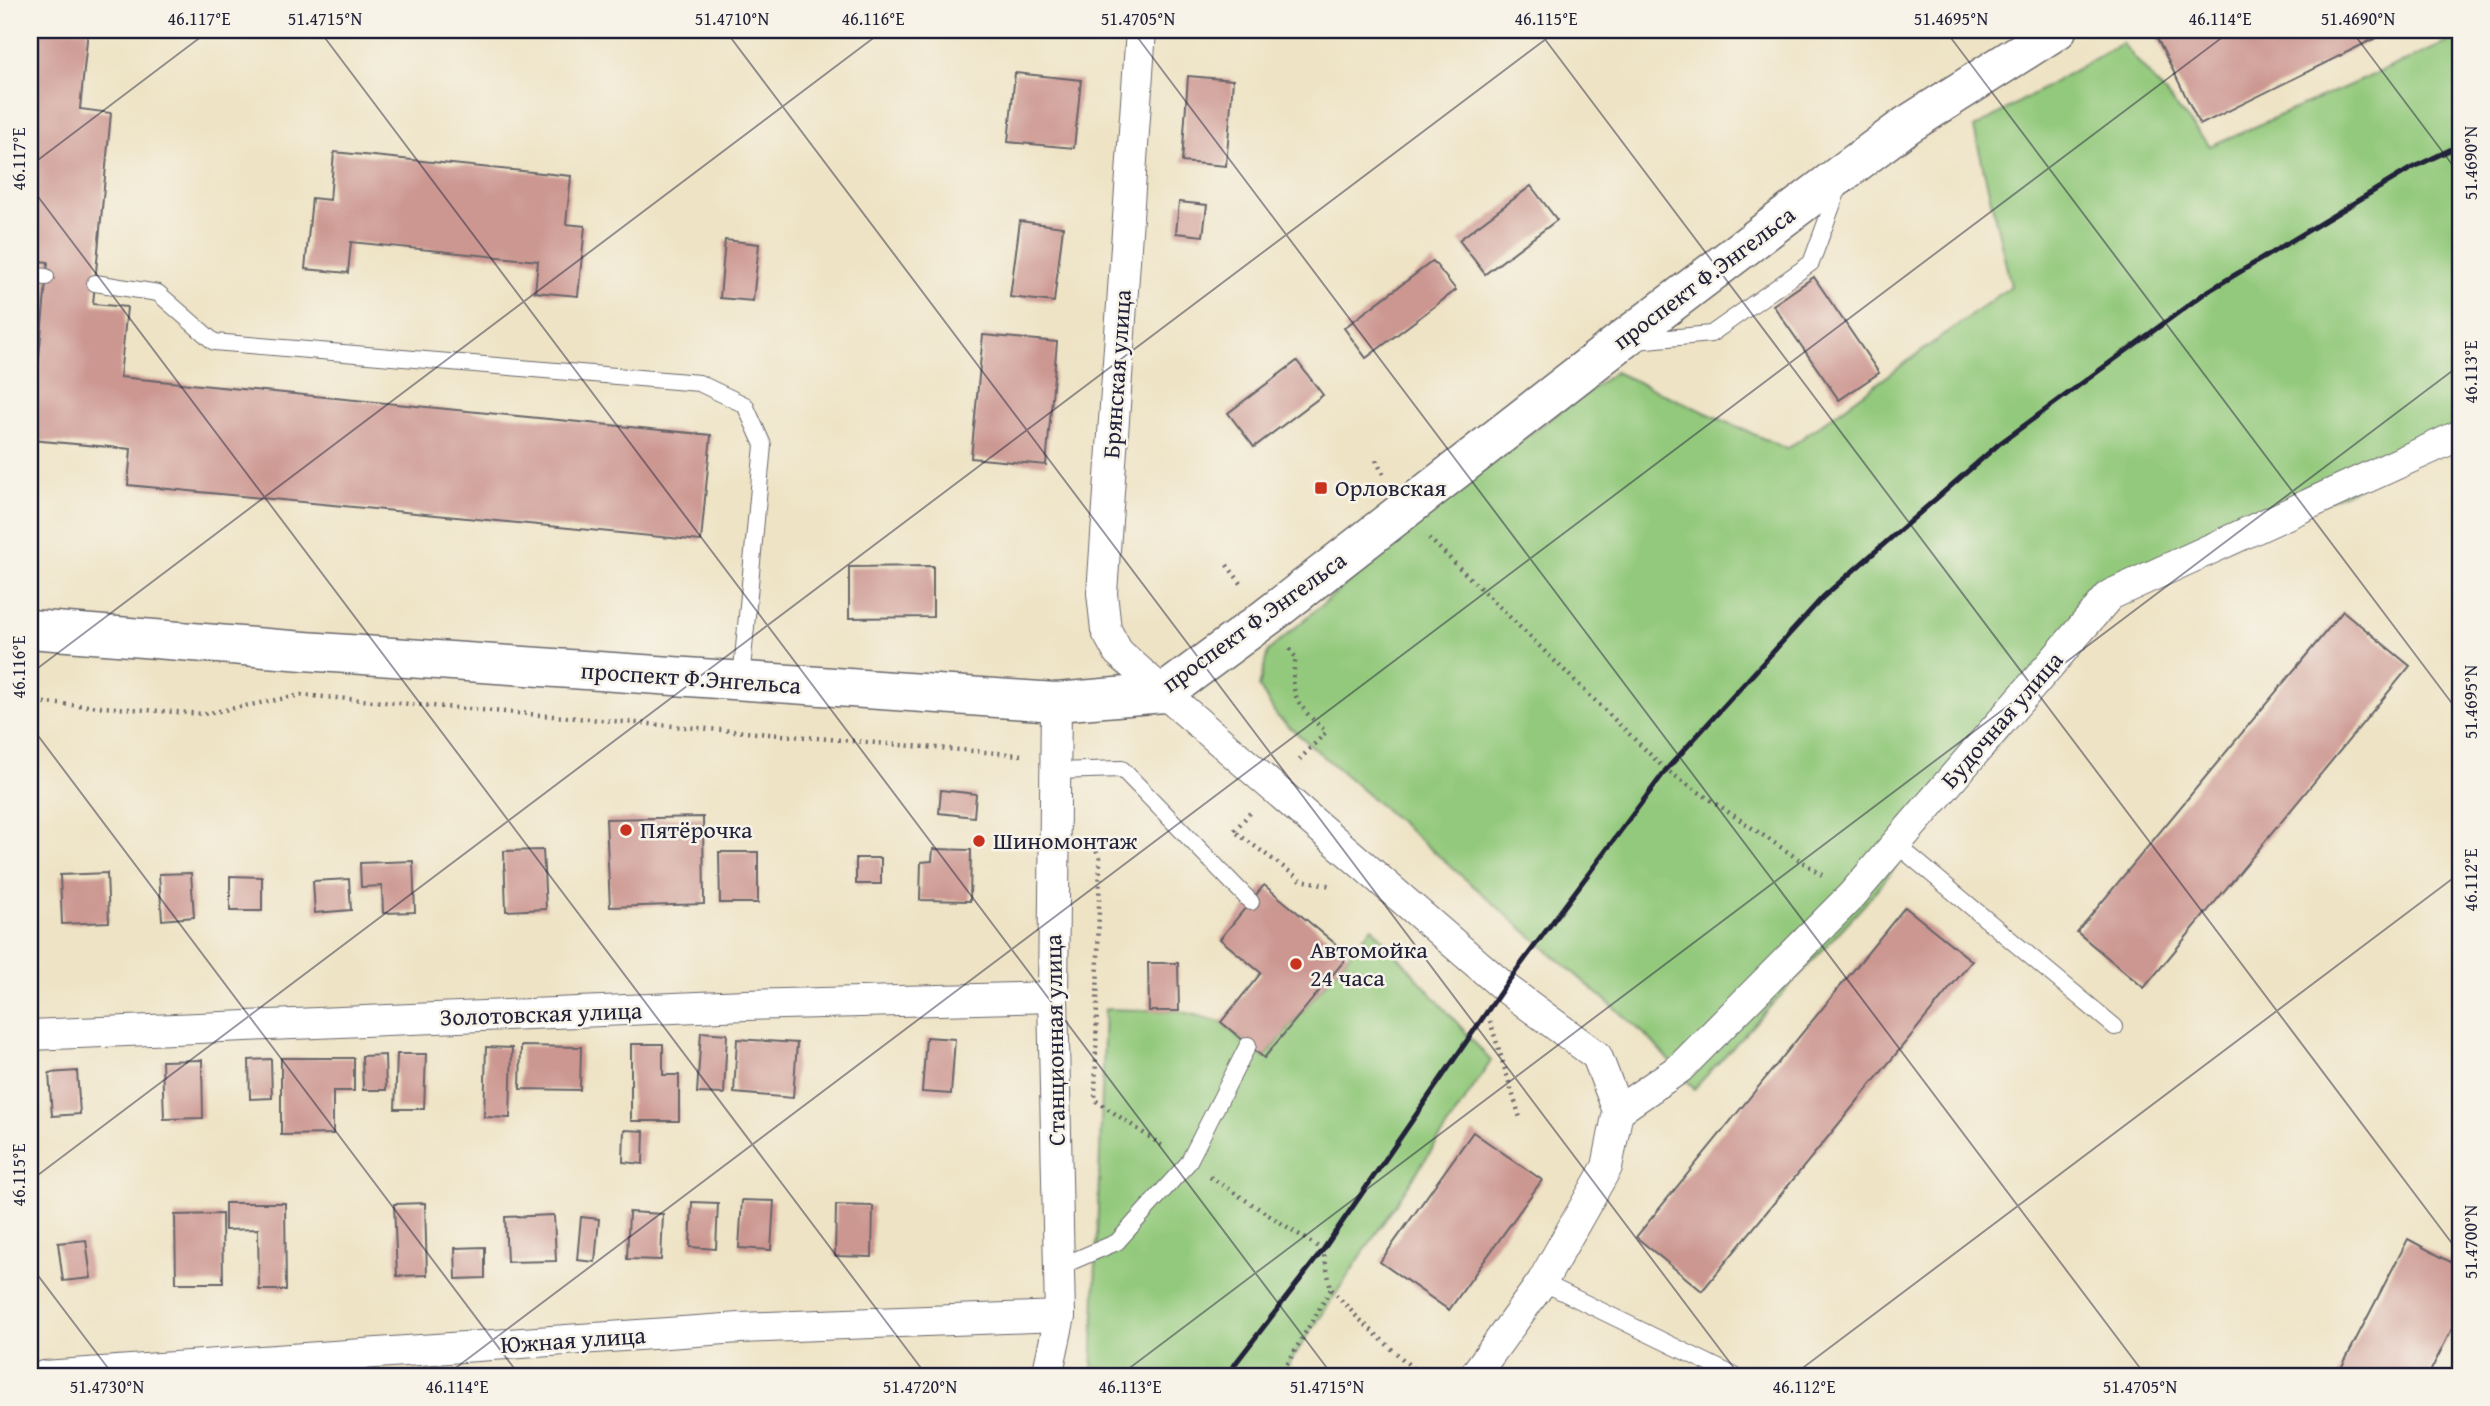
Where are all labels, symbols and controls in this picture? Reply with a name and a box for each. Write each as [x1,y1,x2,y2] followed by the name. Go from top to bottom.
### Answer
[167,5,231,32] text: 46.117°E
[288,5,363,32] text: 51.4715°N
[695,5,770,32] text: 51.4710°N
[841,5,905,32] text: 46.116°E
[1101,5,1176,32] text: 51.4705°N
[1514,5,1578,32] text: 46.115°E
[1914,5,1989,32] text: 51.4695°N
[2188,5,2252,32] text: 46.114°E
[2321,5,2396,32] text: 51.4690°N
[2457,125,2484,200] text: 51.4690°N
[5,127,32,191] text: 46.117°E
[1605,197,1803,358] street label: проспект Ф.Энгельса
[1093,288,1140,460] street label: Брянская улица
[2457,340,2484,404] text: 46.113°E
[1335,470,1446,505] place label: Орловская
[1313,480,1329,496] marker: Орловская
[1154,542,1354,701] street label: проспект Ф.Энгельса
[5,635,32,699] text: 46.116°E
[1932,643,2071,796] street label: Будочная улица
[580,652,803,703] street label: проспект Ф.Энгельса
[2457,664,2484,739] text: 51.4695°N
[640,812,753,847] place label: Пятёрочка
[618,822,634,838] marker: Пятёрочка
[993,823,1138,858] place label: Шиномонтаж
[971,833,987,849] marker: Шиномонтаж
[2457,848,2484,912] text: 46.112°E
[1310,932,1428,995] place label: Автомойка 24 часа
[1035,933,1074,1146] street label: Станционная улица
[1288,956,1304,972] marker: Автомойка 24 часа
[439,992,643,1035] street label: Золотовская улица
[5,1143,32,1207] text: 46.115°E
[2457,1204,2484,1279] text: 51.4700°N
[499,1317,647,1362] street label: Южная улица
[70,1373,145,1400] text: 51.4730°N
[425,1373,489,1400] text: 46.114°E
[883,1373,958,1400] text: 51.4720°N
[1098,1373,1162,1400] text: 46.113°E
[1290,1373,1365,1400] text: 51.4715°N
[1772,1373,1836,1400] text: 46.112°E
[2103,1373,2178,1400] text: 51.4705°N

